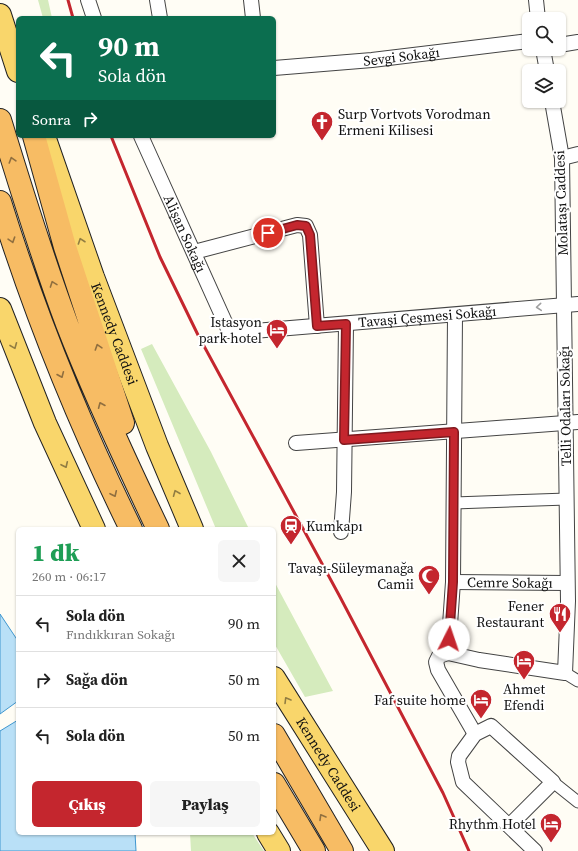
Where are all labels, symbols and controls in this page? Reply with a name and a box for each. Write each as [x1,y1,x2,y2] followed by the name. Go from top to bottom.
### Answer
[522,12,566,108] map controls
[522,12,566,56] button: search
[98,27,160,65] text: 90 m
[32,32,84,84] icon: left
[363,42,441,71] street label: Sevgi Sokağı
[98,63,166,88] text: Sola dön
[522,64,566,108] button: layers
[338,104,491,140] place label: Surp Vortvots Vorodman Ermeni Kilisesi
[79,108,101,130] icon: right
[32,109,71,130] text: Sonra
[309,109,335,142] church icon: Surp Vortvots Vorodman Ermeni Kilisesi
[549,150,573,256] street label: Molataşı Caddesi
[9,157,17,164] one-way arrow
[159,191,211,276] street label: Alişan Sokağı
[251,216,285,250] pin
[257,222,279,244] icon: arrive
[7,236,16,243] one-way arrow
[77,237,85,244] one-way arrow
[49,280,57,287] one-way arrow
[86,280,143,388] street label: Kennedy Caddesi
[358,301,497,332] street label: Tavaşi Çeşmesi Sokağı
[536,303,542,312] one-way arrow
[198,312,263,348] place label: Istasyon park hotel
[264,317,290,350] hotel icon: Istasyon park hotel
[9,342,17,349] one-way arrow
[94,344,103,351] one-way arrow
[554,346,576,466] street label: Telli Odaları Sokağı
[57,371,65,378] one-way arrow
[98,401,106,409] one-way arrow
[60,461,68,469] one-way arrow
[109,489,117,497] one-way arrow
[173,490,181,497] one-way arrow
[278,513,304,546] station icon: Kumkapı
[306,516,363,536] place label: Kumkapı
[32,536,79,569] text: 1 dk
[218,540,260,582] button: close
[288,558,415,594] place label: Tavaşı-Süleymanağa Camii
[416,563,442,596] mosque icon: Tavaşı-Süleymanağa Camii
[32,568,106,585] text: 260 m · 06:17
[467,572,553,593] street label: Cemre Sokağı
[476,596,544,632] place label: Fener Restaurant
[547,601,573,634] restaurant icon: Fener Restaurant
[66,605,125,626] text: Sola dön
[32,613,54,635] icon: left
[228,613,260,634] text: 90 m
[428,618,470,660] position arrow
[66,626,175,643] text: Fındıkkıran Sokağı
[511,648,537,681] hotel icon: Ahmet Efendi
[32,669,54,691] icon: right
[66,669,128,690] text: Sağa dön
[228,669,260,690] text: 50 m
[503,679,545,715] place label: Ahmet Efendi
[468,687,494,720] hotel icon: Faf suite home
[374,690,466,710] place label: Faf suite home
[284,697,291,704] one-way arrow
[291,713,366,815] street label: Kennedy Caddesi
[32,725,54,747] icon: left
[66,725,125,746] text: Sola dön
[228,725,260,746] text: 50 m
[32,781,142,827] button: Çıkış
[150,781,260,827] button: Paylaş
[538,811,564,844] hotel icon: Rhythm Hotel
[320,814,327,821] one-way arrow
[449,814,536,834] place label: Rhythm Hotel

